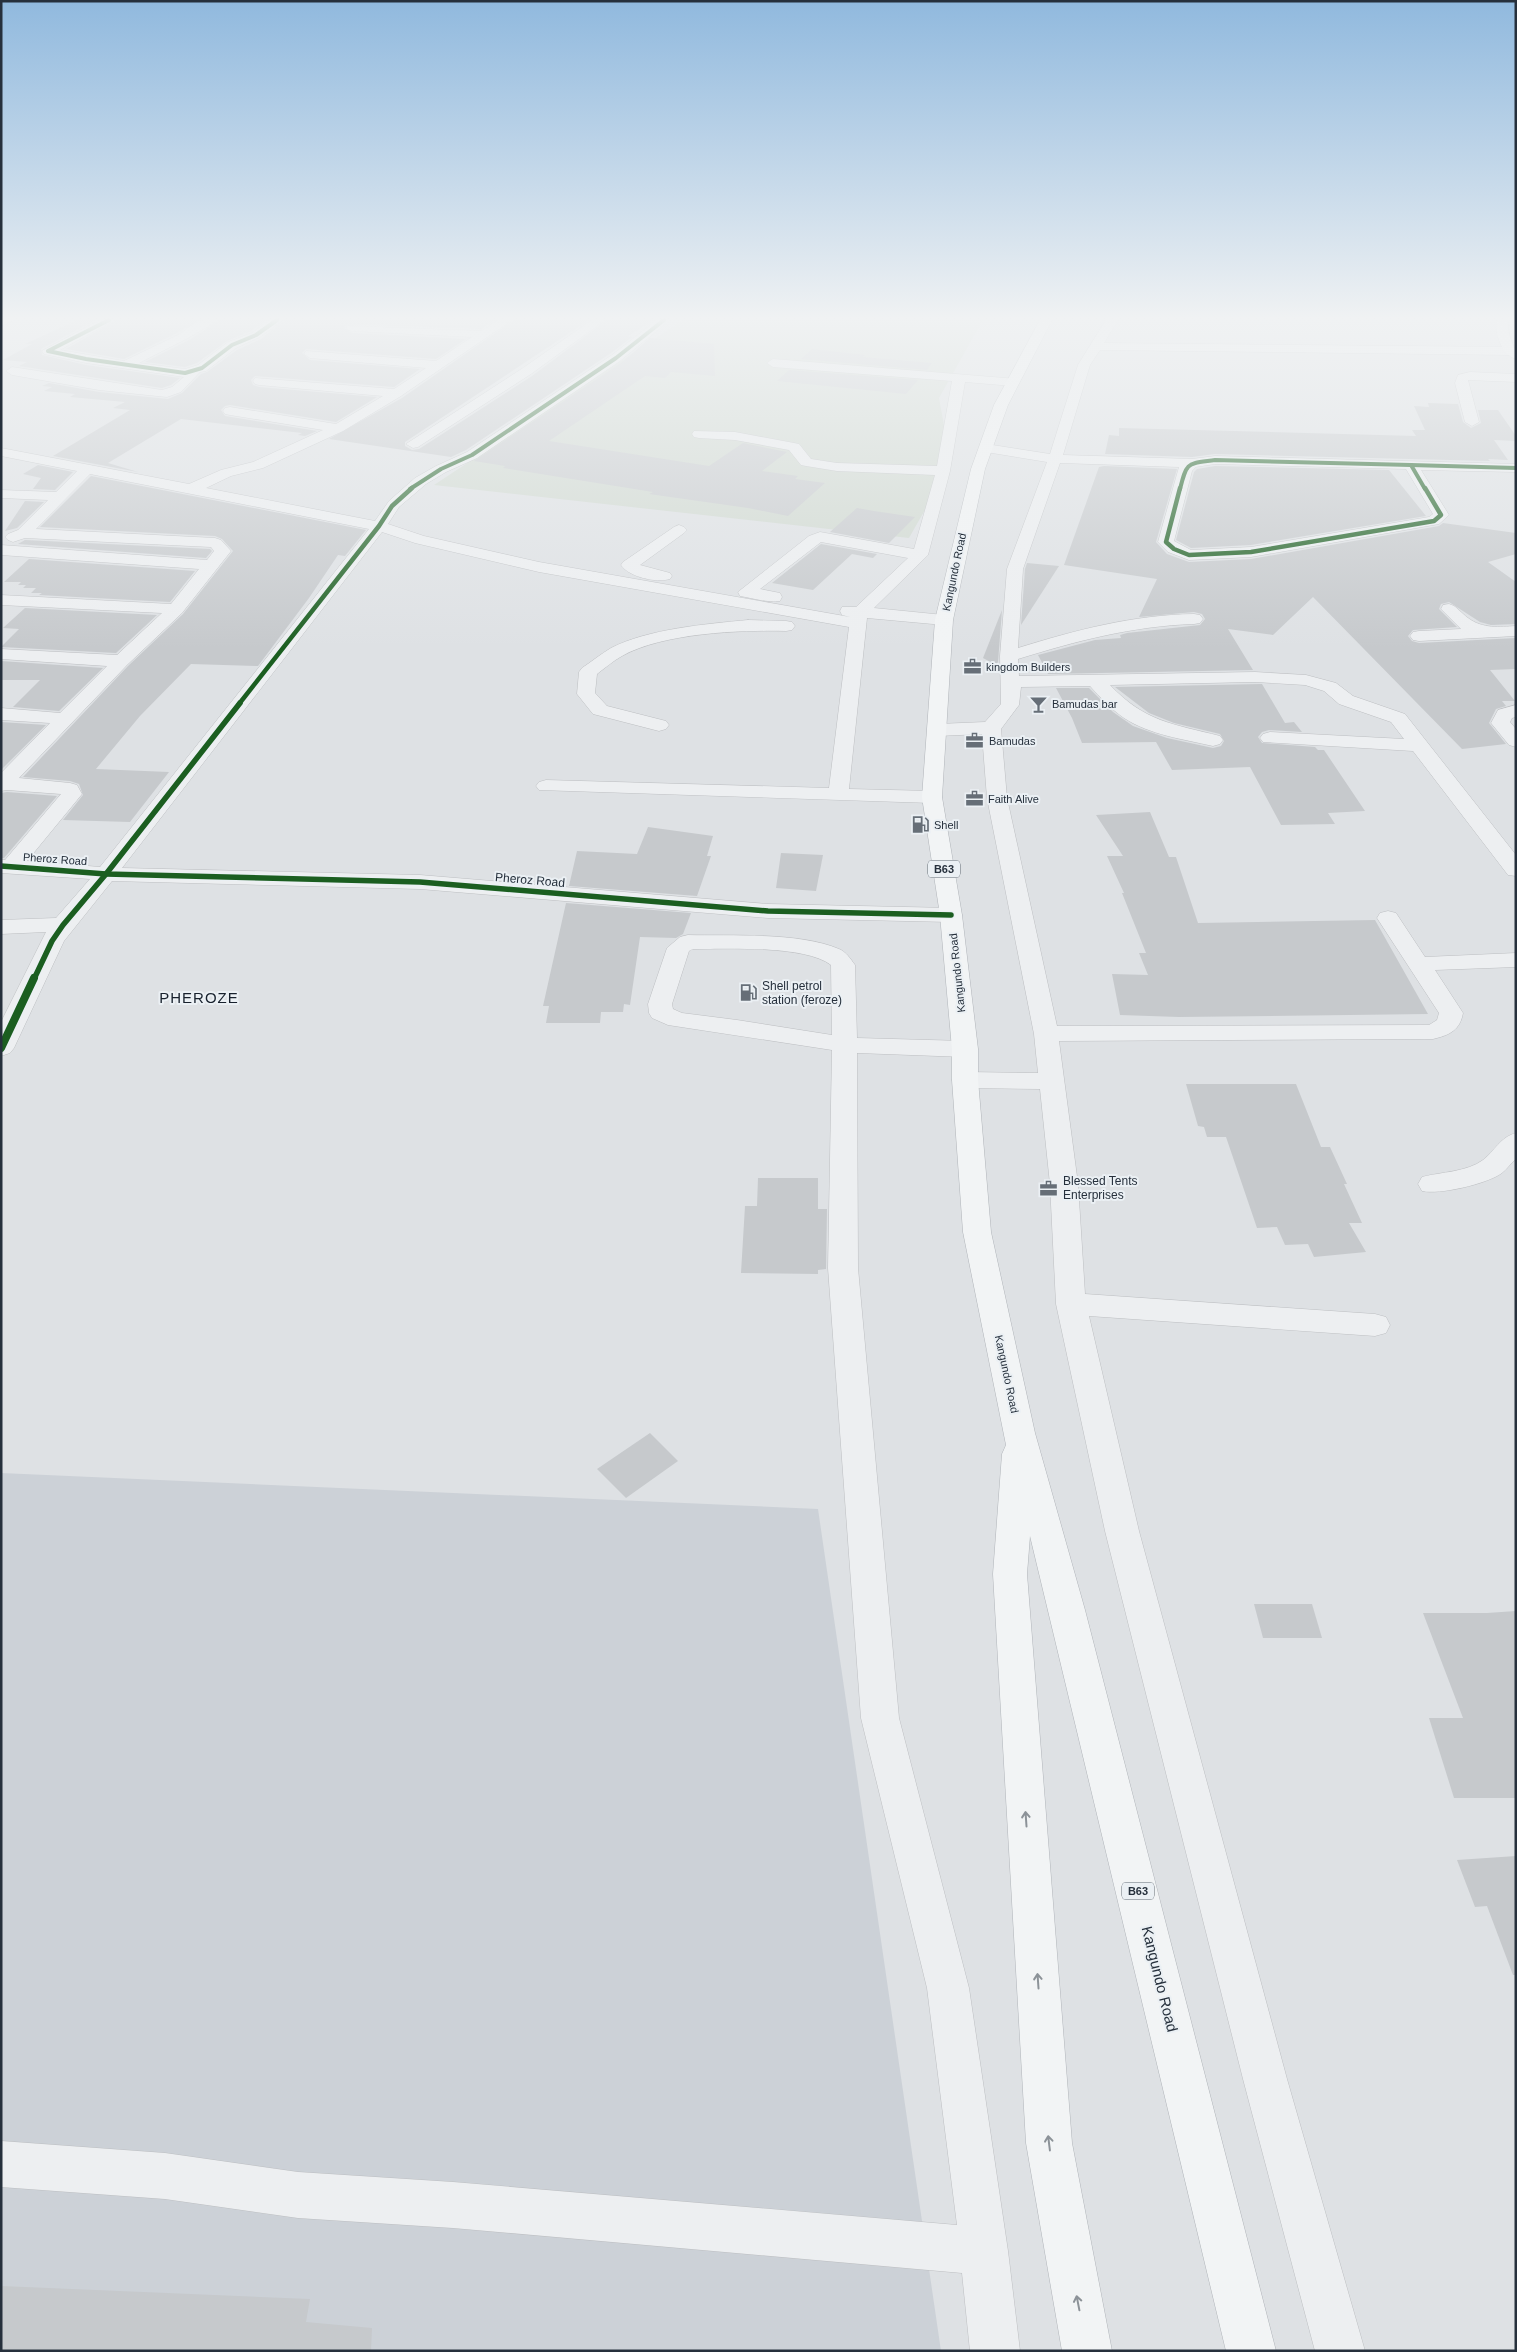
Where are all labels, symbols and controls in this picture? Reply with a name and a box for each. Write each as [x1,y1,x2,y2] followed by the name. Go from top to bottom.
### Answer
[940,532,968,612] street label: Kangundo Road
[962,657,982,677] office icon: kingdom Builders
[986,661,1071,673] place label: kingdom Builders
[1028,694,1048,714] bar icon: Bamudas bar
[1052,698,1118,710] place label: Bamudas bar
[965,731,985,751] office icon: Bamudas
[989,735,1036,747] place label: Bamudas
[964,789,984,809] office icon: Faith Alive
[988,793,1039,805] place label: Faith Alive
[910,815,930,835] fuel station icon: Shell
[934,819,958,831] place label: Shell
[23,851,87,867] street label: Pheroz Road
[928,861,960,878] road number: B63
[494,870,566,890] street label: Pheroz Road
[947,933,967,1013] street label: Kangundo Road
[762,979,842,1007] place label: Shell petrol station (feroze)
[738,983,758,1003] fuel station icon: Shell petrol station (feroze)
[159,989,239,1006] district label: PHEROZE
[1063,1174,1138,1202] place label: Blessed Tents Enterprises
[1039,1178,1059,1198] office icon: Blessed Tents Enterprises
[993,1334,1021,1414] street label: Kangundo Road
[1022,1811,1031,1827] one-way arrow
[1122,1882,1154,1900] road number: B63
[1139,1924,1181,2034] street label: Kangundo Road
[1033,1973,1042,1989] one-way arrow
[1044,2135,1054,2151] one-way arrow
[1073,2295,1083,2311] one-way arrow

